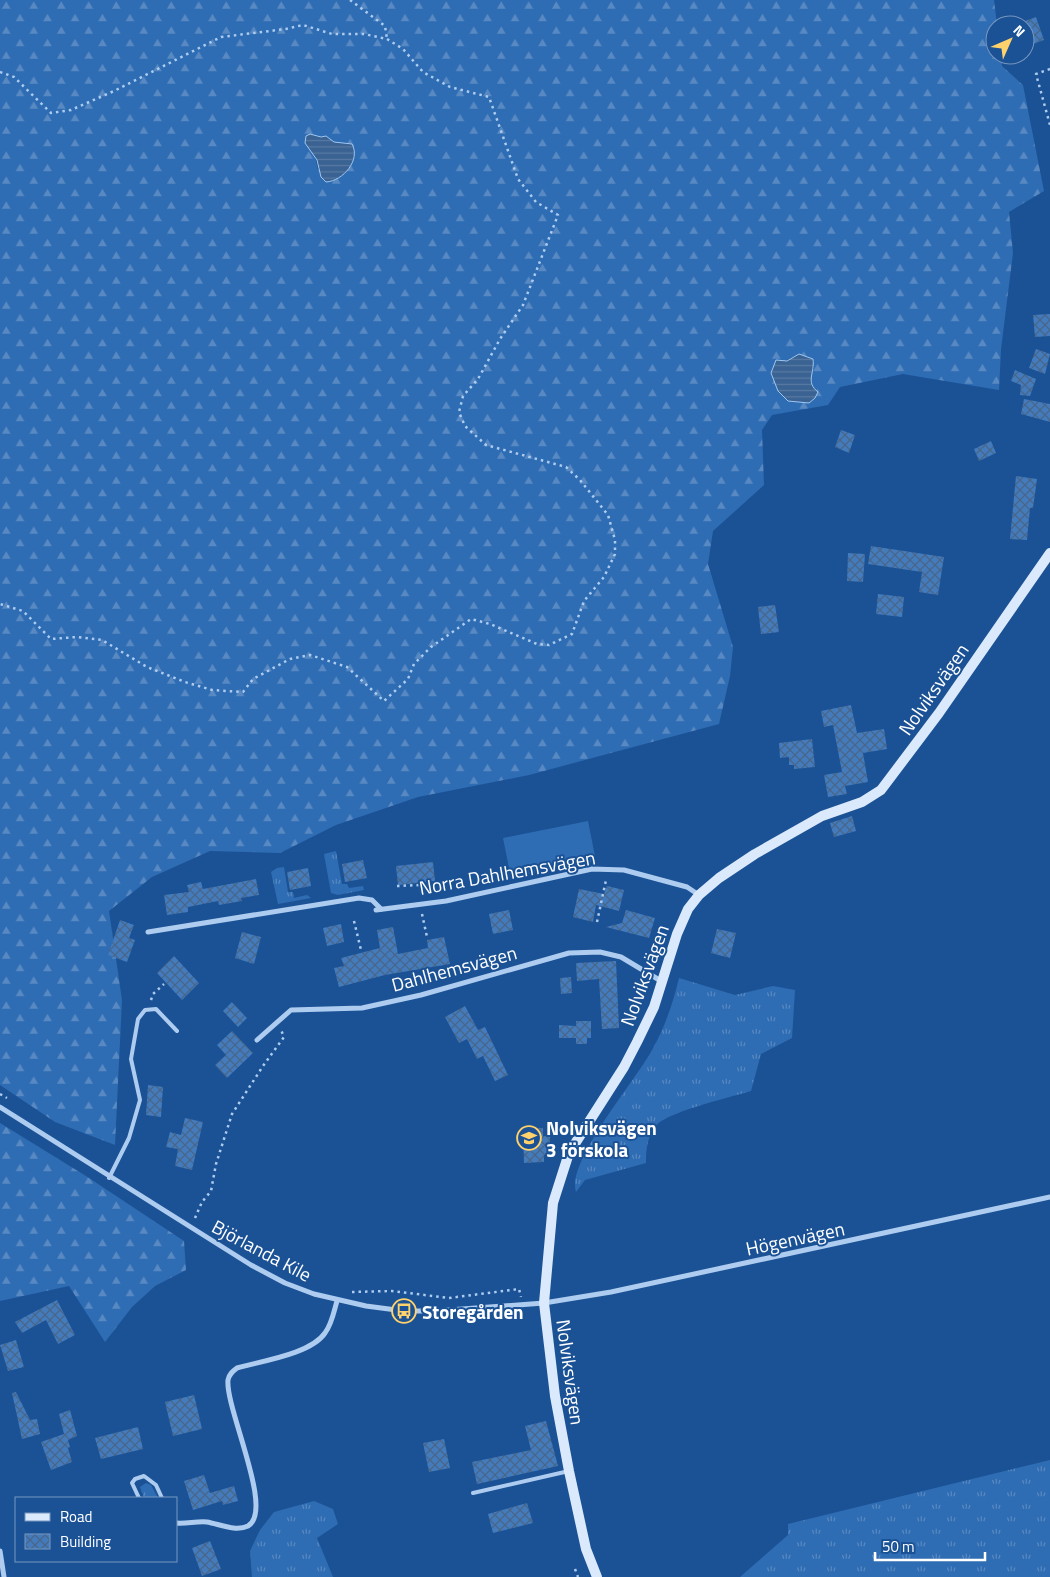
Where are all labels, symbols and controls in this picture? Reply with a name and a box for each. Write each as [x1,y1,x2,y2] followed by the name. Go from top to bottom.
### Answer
[985,15,1035,65] north arrow
[1009,20,1030,41] text: N
[891,637,975,741] street label: Nolviksvägen
[417,842,597,902] street label: Norra Dahlhemsvägen
[612,920,676,1030] street label: Nolviksvägen
[388,937,520,999] street label: Dahlhemsvägen
[546,1113,657,1164] place label: Nolviksvägen 3 förskola
[516,1125,542,1151] school or university icon: Nolviksvägen 3 förskola
[207,1212,317,1288] street label: Björlanda Kile
[743,1213,847,1263] street label: Högenvägen
[422,1297,524,1326] place label: Storegården
[391,1298,417,1324] bus stop icon: Storegården
[549,1317,593,1427] street label: Nolviksvägen
[15,1497,178,1562] legend
[60,1505,92,1528] text: Road
[60,1530,111,1553] text: Building
[875,1530,985,1562] scale bar
[882,1535,915,1558] text: 50 m

